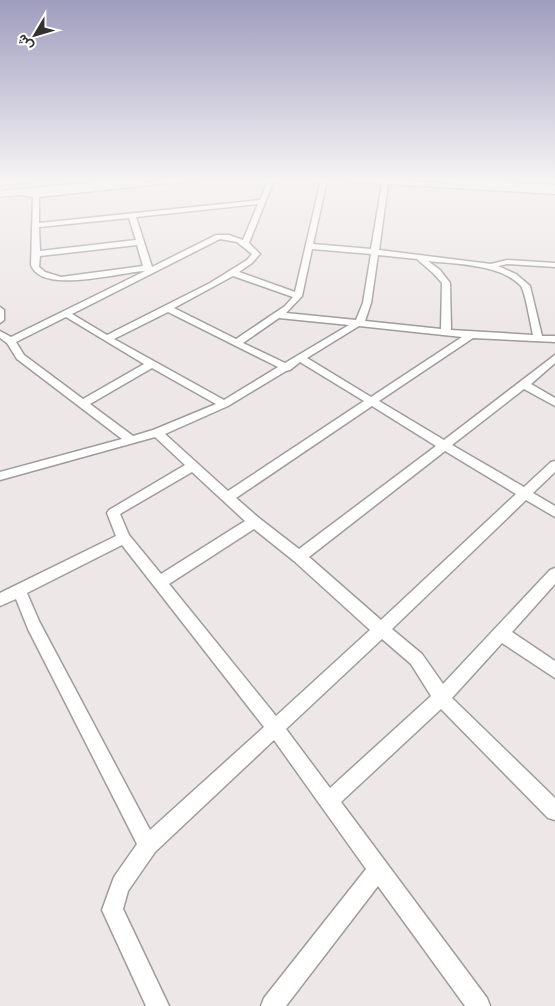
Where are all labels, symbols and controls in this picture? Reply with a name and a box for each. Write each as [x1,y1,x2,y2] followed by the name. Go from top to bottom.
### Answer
[10,10,60,60] north arrow
[12,31,37,56] text: ش

